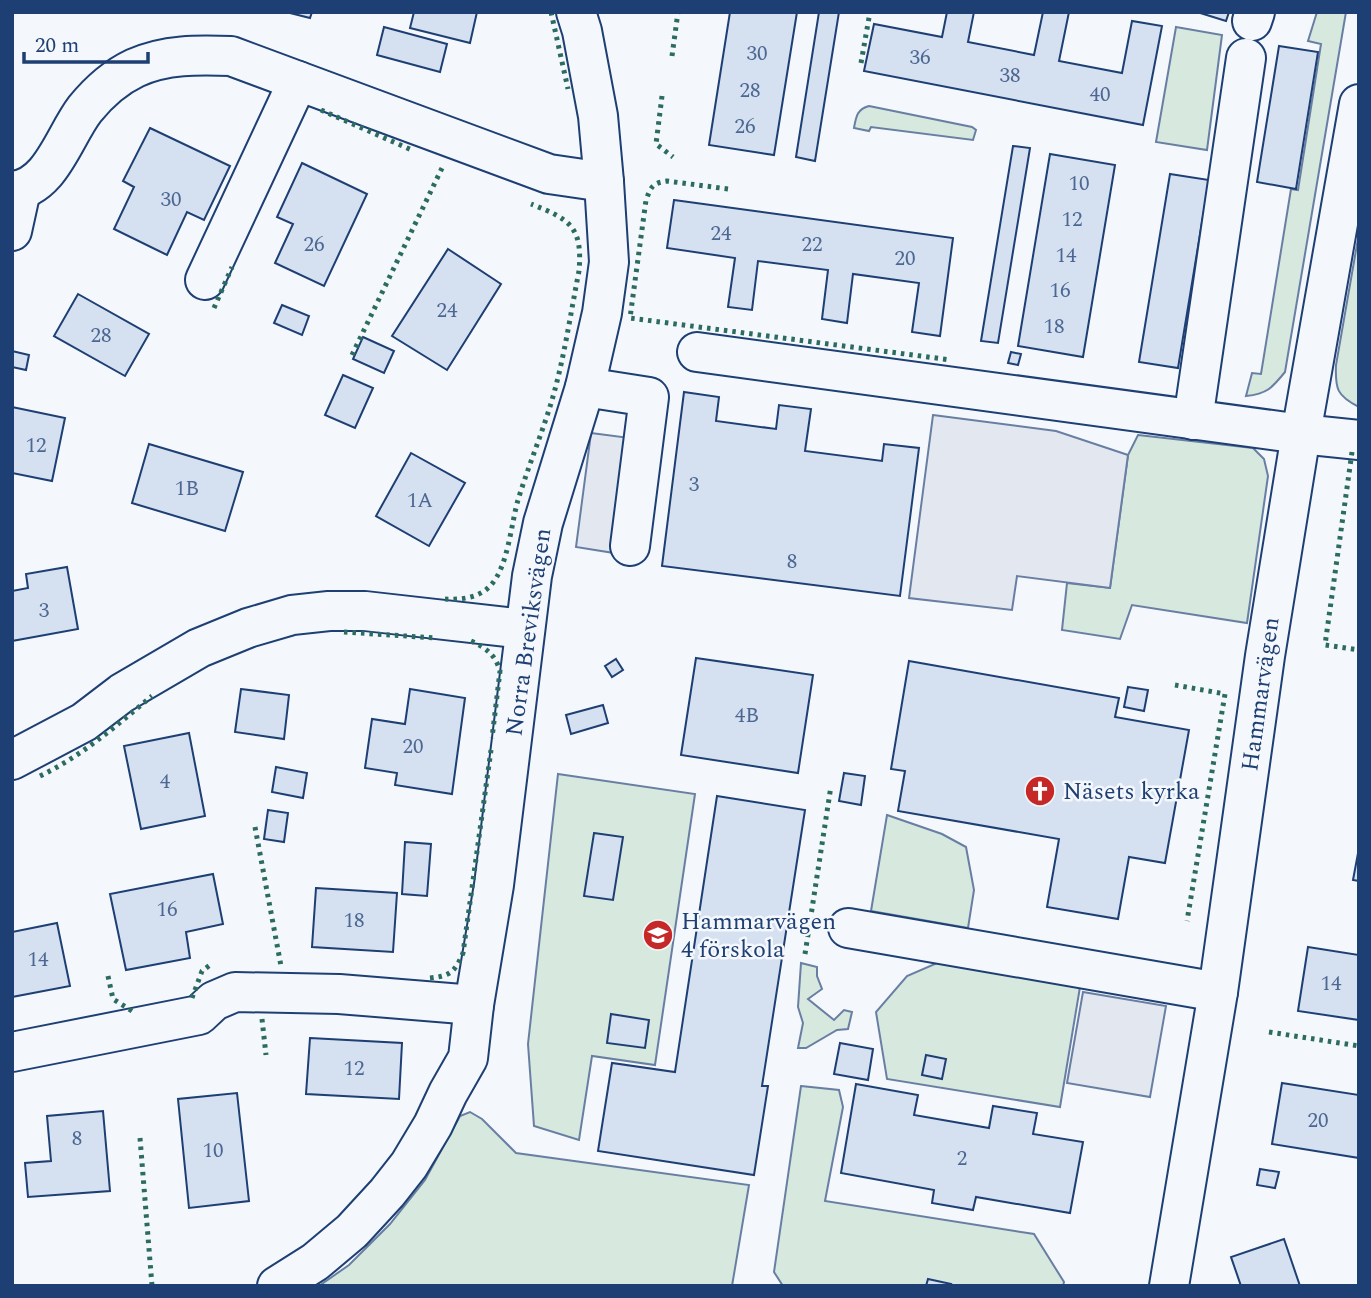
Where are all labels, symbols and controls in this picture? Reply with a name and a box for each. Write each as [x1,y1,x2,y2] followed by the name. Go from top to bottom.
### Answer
[24,21,149,65] scale bar
[35,30,79,62] text: 20 m
[747,38,768,70] house number: 30
[910,42,931,74] house number: 36
[1000,60,1021,92] house number: 38
[740,75,761,107] house number: 28
[1090,79,1111,111] house number: 40
[735,111,756,143] house number: 26
[1069,168,1090,200] house number: 10
[161,184,182,216] house number: 30
[1062,204,1083,236] house number: 12
[711,218,732,250] house number: 24
[304,229,325,261] house number: 26
[802,229,823,261] house number: 22
[1056,240,1077,272] house number: 14
[895,243,916,275] house number: 20
[1050,275,1071,307] house number: 16
[437,295,458,327] house number: 24
[1044,311,1065,343] house number: 18
[91,320,112,352] house number: 28
[26,430,47,462] house number: 12
[689,469,700,501] house number: 3
[175,473,199,505] house number: 1B
[407,485,433,517] house number: 1A
[497,526,561,739] street label: Norra Breviksvägen
[787,546,797,578] house number: 8
[39,595,50,627] house number: 3
[1232,615,1290,773] street label: Hammarvägen
[735,700,759,732] house number: 4B
[403,731,424,763] house number: 20
[160,766,171,798] house number: 4
[1023,774,1057,808] church icon: Näsets kyrka
[1063,774,1200,810] place label: Näsets kyrka
[157,894,178,926] house number: 16
[681,904,836,968] place label: Hammarvägen 4 förskola
[344,905,365,937] house number: 18
[641,918,675,952] school or university icon: Hammarvägen 4 förskola
[28,944,49,976] house number: 14
[1321,968,1342,1000] house number: 14
[344,1053,365,1085] house number: 12
[1308,1105,1329,1137] house number: 20
[72,1123,82,1155] house number: 8
[203,1135,224,1167] house number: 10
[957,1143,967,1175] house number: 2

